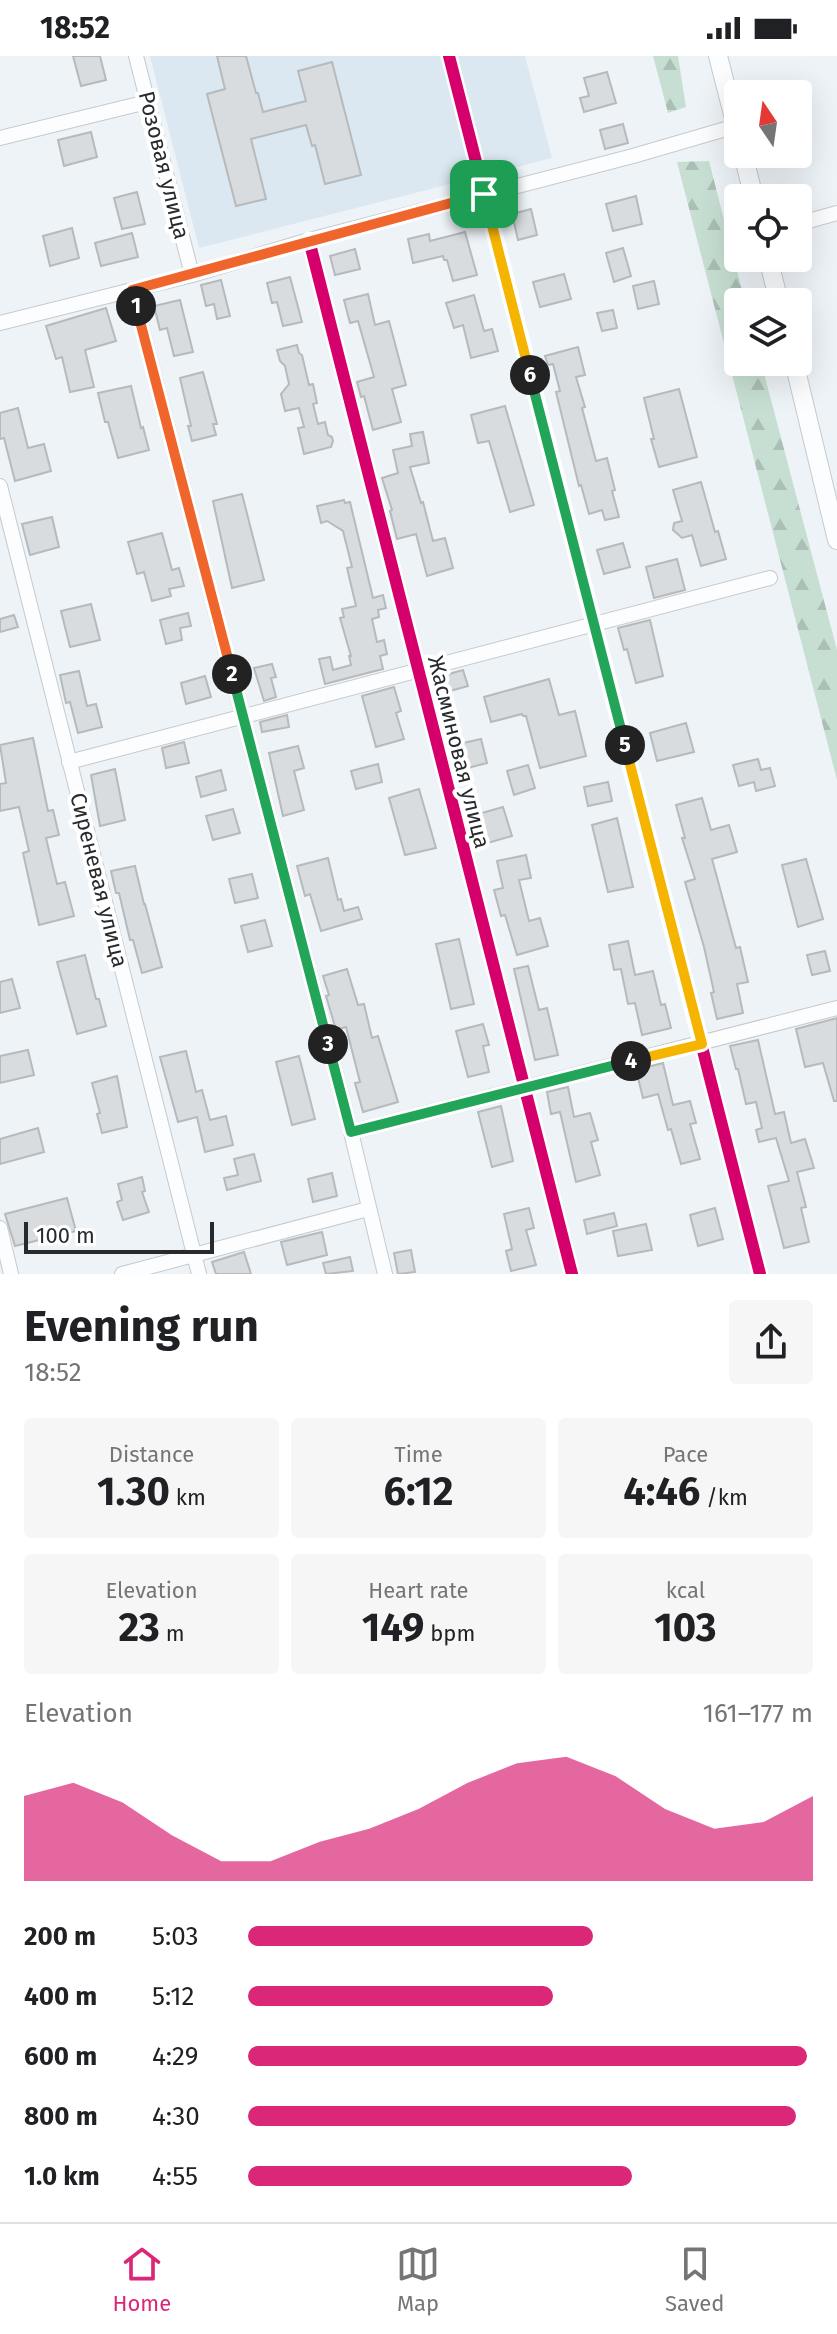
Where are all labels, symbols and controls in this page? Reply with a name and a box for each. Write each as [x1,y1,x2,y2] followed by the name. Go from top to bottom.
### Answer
[40,10,110,46] text: 18:52
[724,80,812,168] north arrow
[724,80,812,376] map controls
[133,88,195,242] street label: Розовая улица
[450,160,518,228] pin
[462,172,506,216] icon: arrive
[724,184,812,272] button: locate
[116,286,156,326] pin: 1
[724,288,812,376] button: layers
[131,292,141,319] text: 1
[510,355,550,395] pin: 6
[524,361,536,388] text: 6
[422,653,496,851] street label: Жасминовая улица
[212,654,252,694] pin: 2
[226,660,238,687] text: 2
[605,725,645,765] pin: 5
[619,731,631,758] text: 5
[64,790,134,970] street label: Сиреневая улица
[308,1024,348,1064] pin: 3
[322,1030,334,1057] text: 3
[611,1041,651,1081] pin: 4
[625,1047,637,1074] text: 4
[24,1218,214,1254] scale bar
[36,1222,95,1249] text: 100 m
[24,1300,259,1353] text: Evening run
[729,1300,813,1384] button: share
[24,1357,82,1388] text: 18:52
[109,1441,194,1468] text: Distance
[394,1441,443,1468] text: Time
[663,1441,708,1468] text: Pace
[97,1468,170,1516] text: 1.30
[383,1468,454,1516] text: 6:12
[623,1468,700,1516] text: 4:46
[170,1484,206,1511] text: km
[700,1484,748,1511] text: /km
[105,1577,198,1604] text: Elevation
[368,1577,469,1604] text: Heart rate
[666,1577,705,1604] text: kcal
[119,1604,160,1652] text: 23
[362,1604,424,1652] text: 149
[654,1604,717,1652] text: 103
[160,1620,184,1647] text: m
[424,1620,475,1647] text: bpm
[24,1698,133,1729] text: Elevation
[703,1698,813,1729] text: 161–177 m
[24,1921,96,1952] text: 200 m
[152,1921,199,1952] text: 5:03
[24,1981,97,2012] text: 400 m
[152,1981,194,2012] text: 5:12
[24,2041,97,2072] text: 600 m
[152,2041,198,2072] text: 4:29
[24,2101,98,2132] text: 800 m
[152,2101,200,2132] text: 4:30
[24,2161,100,2192] text: 1.0 km
[152,2161,198,2192] text: 4:55
[112,2242,171,2317] tab: Home
[396,2242,440,2317] tab: Map
[665,2242,725,2317] tab: Saved

